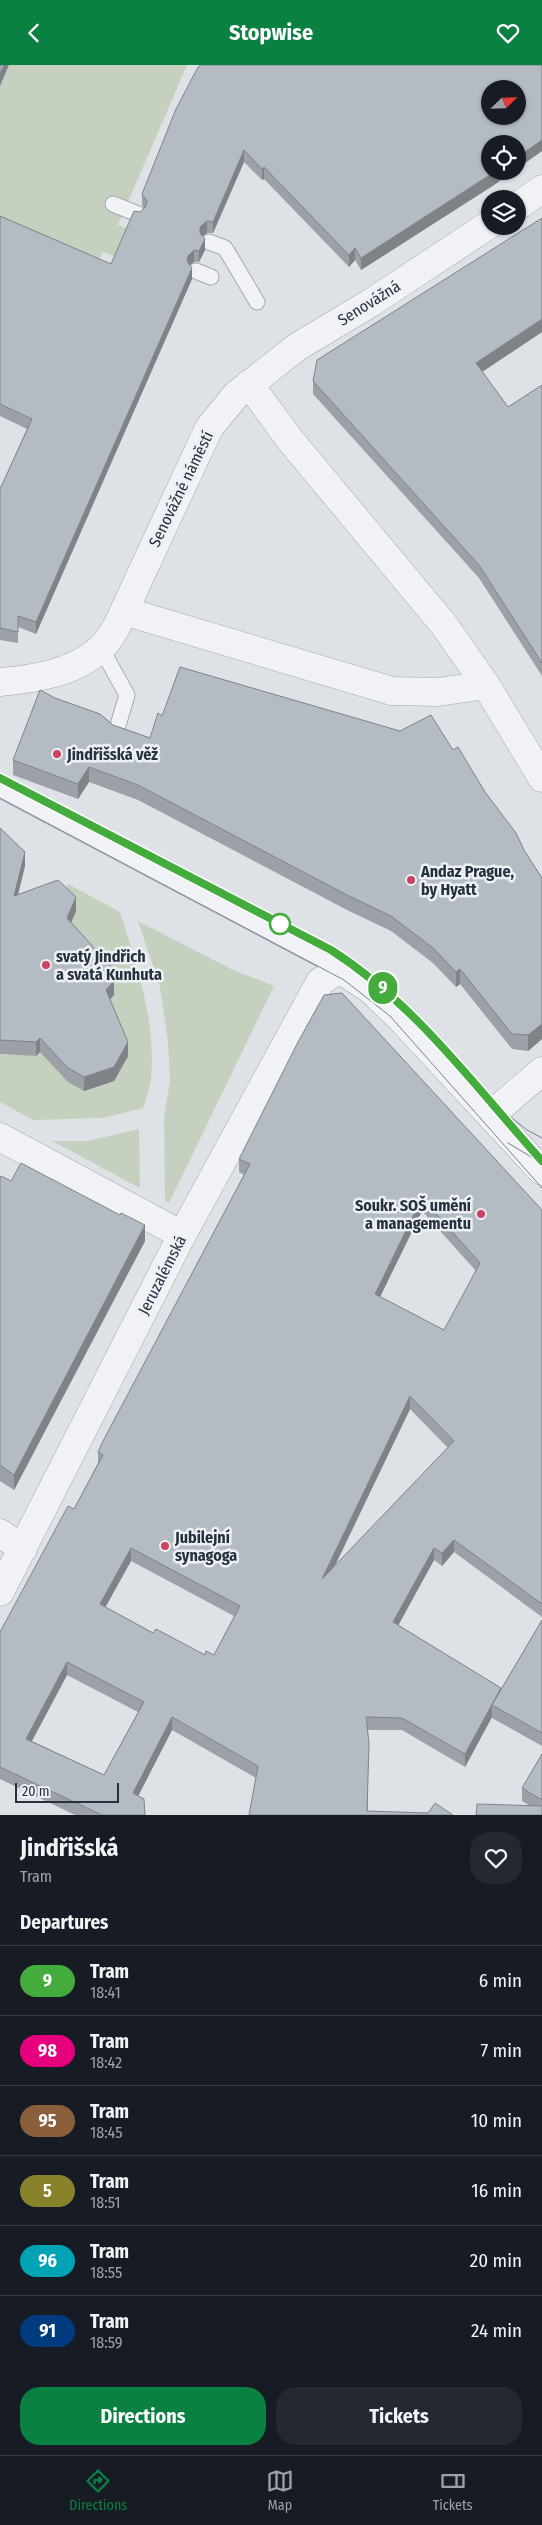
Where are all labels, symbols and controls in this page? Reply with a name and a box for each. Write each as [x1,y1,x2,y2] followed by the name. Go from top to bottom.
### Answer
[20,19,48,47] icon: back
[229,19,313,46] text: Stopwise
[494,19,522,47] icon: heart
[481,80,526,125] north arrow
[481,80,526,235] map controls
[481,135,526,180] button: locate
[481,190,526,235] button: layers
[334,276,404,330] street label: Senovážná
[145,428,217,550] street label: Senovážné náměstí
[66,745,158,764] place label: Jindřišská věž
[51,748,63,760] marker: Jindřišská věž
[420,862,514,899] place label: Andaz Prague, by Hyatt
[405,874,417,886] marker: Andaz Prague, by Hyatt
[269,913,291,935] unlabelled marker
[56,947,162,984] place label: svatý Jindřich a svatá Kunhuta
[40,959,52,971] marker: svatý Jindřich a svatá Kunhuta
[367,972,399,1004] line badge: 9
[378,977,388,999] text: 9
[355,1195,472,1233] place label: Soukr. SOŠ umění a managementu
[475,1208,487,1220] marker: Soukr. SOŠ umění a managementu
[134,1232,190,1318] street label: Jeruzalémská
[174,1528,237,1565] place label: Jubilejní synagoga
[159,1540,171,1552] marker: Jubilejní synagoga
[15,1780,119,1803] scale bar
[22,1783,50,1800] text: 20 m
[470,1832,522,1884] button: heart
[20,1834,118,1862] text: Jindřišská
[20,1867,52,1886] text: Tram
[20,1911,108,1934] text: Departures
[90,1960,129,1983] text: Tram
[479,1969,522,1992] text: 6 min
[43,1970,52,1992] text: 9
[90,1983,121,2002] text: 18:41
[90,2030,129,2053] text: Tram
[480,2039,522,2062] text: 7 min
[38,2040,57,2062] text: 98
[90,2053,122,2072] text: 18:42
[90,2100,129,2123] text: Tram
[471,2109,522,2132] text: 10 min
[38,2110,57,2132] text: 95
[90,2123,122,2142] text: 18:45
[90,2170,129,2193] text: Tram
[471,2179,522,2202] text: 16 min
[43,2180,52,2202] text: 5
[90,2193,121,2212] text: 18:51
[90,2240,129,2263] text: Tram
[470,2249,522,2272] text: 20 min
[38,2250,57,2272] text: 96
[90,2263,122,2282] text: 18:55
[90,2310,129,2333] text: Tram
[471,2319,522,2342] text: 24 min
[39,2320,56,2342] text: 91
[90,2333,123,2352] text: 18:59
[20,2387,266,2445] button: Directions
[276,2387,522,2445] button: Tickets
[69,2467,127,2514] tab: Directions
[266,2467,294,2514] tab: Map
[433,2467,473,2514] tab: Tickets

